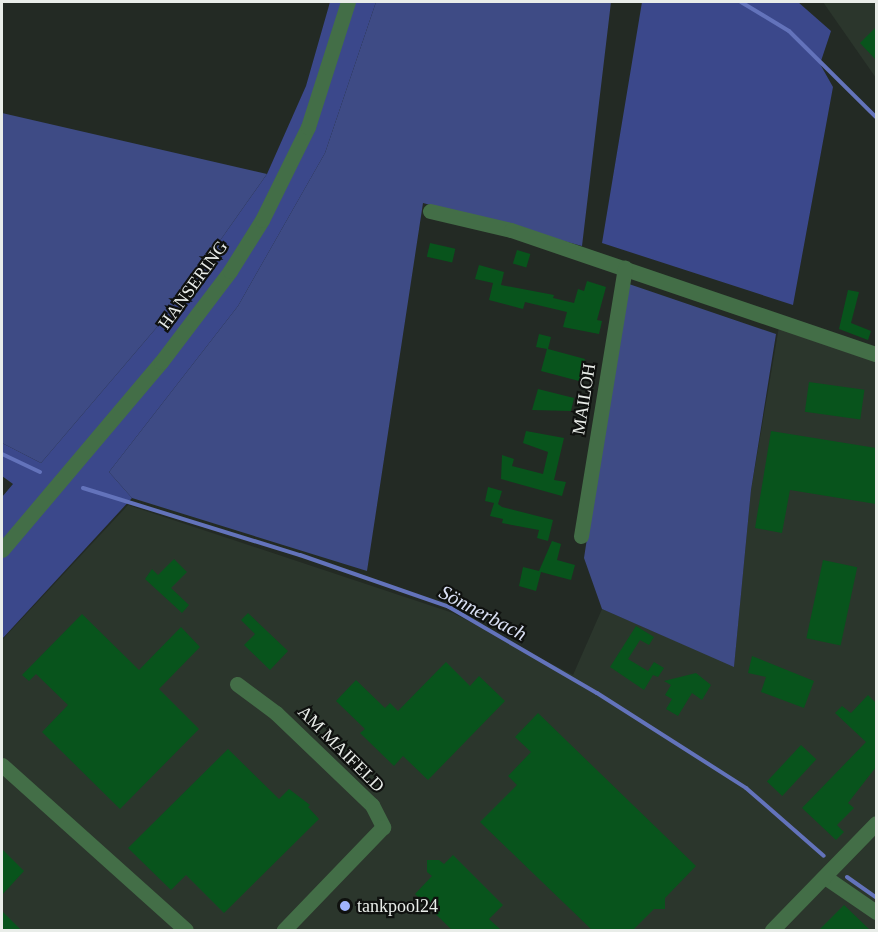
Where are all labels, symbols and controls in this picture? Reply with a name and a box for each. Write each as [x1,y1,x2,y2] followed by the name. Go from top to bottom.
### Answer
[154,237,232,333] street label: HANSERING
[568,362,600,436] street label: MAILOH
[435,580,531,646] water label: Sönnerbach
[293,701,389,797] street label: AM MAIFELD
[357,895,438,917] place label: tankpool24
[338,899,352,913] marker: tankpool24

